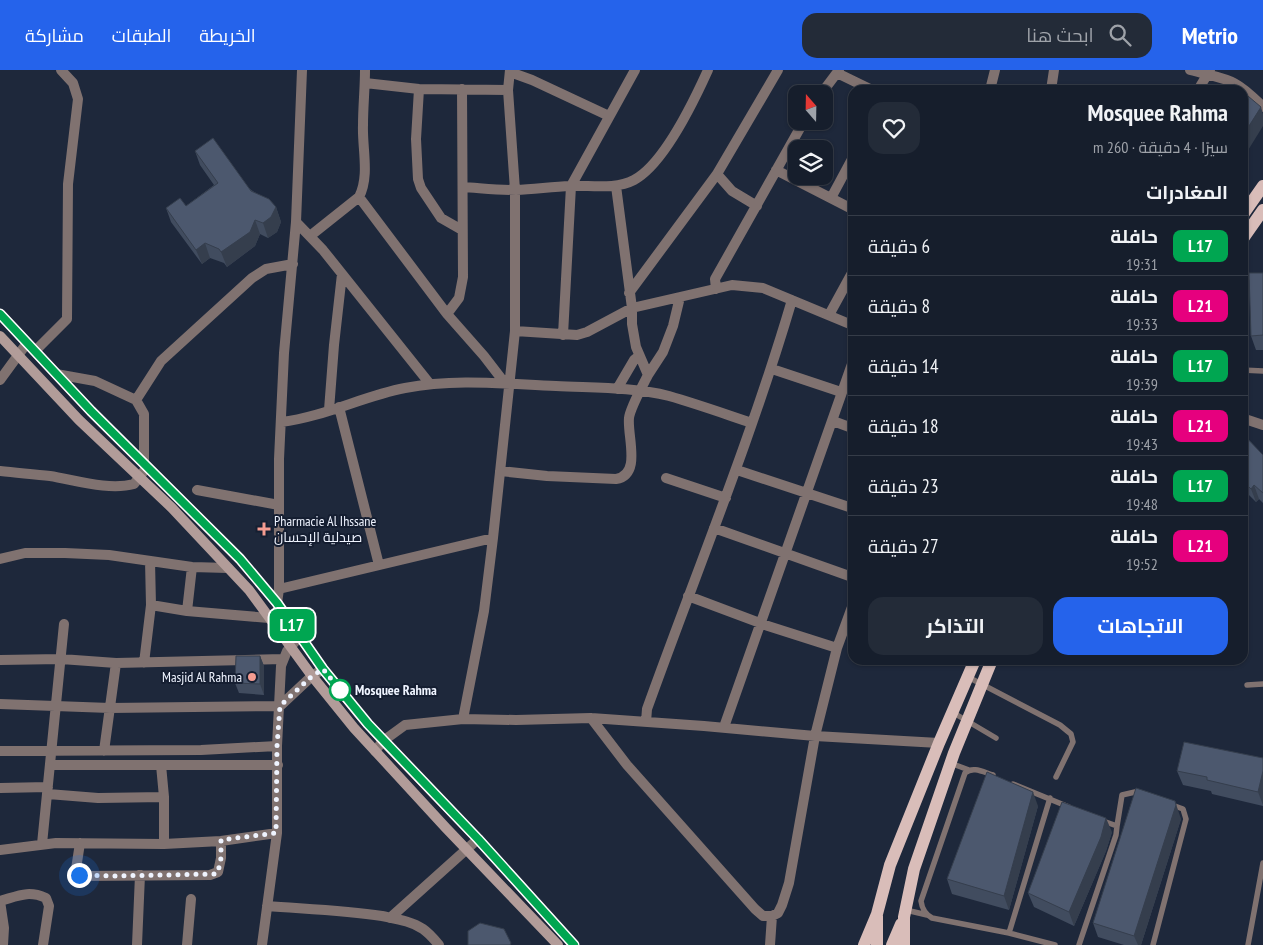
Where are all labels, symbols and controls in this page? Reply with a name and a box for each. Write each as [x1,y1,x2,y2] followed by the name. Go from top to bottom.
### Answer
[802,13,1152,58] search box
[1182,20,1238,51] text: Metrio
[1106,21,1134,49] icon: search
[1026,23,1094,47] text: ابحث هنا
[25,24,84,47] text: مشاركة
[112,24,171,47] text: الطبقات
[199,24,256,47] text: الخريطة
[788,85,832,130] north arrow
[788,85,833,185] map controls
[1088,97,1228,128] text: Mosquee Rahma
[868,102,920,154] button: heart
[1093,137,1228,157] text: سيرًا · 4 دقيقة · 260 m
[788,140,833,185] button: layers
[1146,180,1228,204] text: المغادرات
[1110,224,1158,248] text: حافلة
[868,234,930,258] text: 6 دقيقة
[1188,234,1213,257] text: L17
[1126,254,1158,274] text: 19:31
[1110,284,1158,308] text: حافلة
[868,294,930,318] text: 8 دقيقة
[1188,294,1213,317] text: L21
[1126,314,1158,334] text: 19:33
[1110,344,1158,368] text: حافلة
[868,354,939,378] text: 14 دقيقة
[1188,354,1213,377] text: L17
[1126,374,1158,394] text: 19:39
[1110,404,1158,428] text: حافلة
[868,414,939,438] text: 18 دقيقة
[1188,414,1213,437] text: L21
[1126,434,1158,454] text: 19:43
[1110,464,1158,488] text: حافلة
[868,474,939,498] text: 23 دقيقة
[1188,474,1213,497] text: L17
[1126,494,1158,514] text: 19:48
[274,512,377,546] place label: Pharmacie Al Ihssane صيدلية الإحسان
[258,523,270,535] marker: Pharmacie Al Ihssane صيدلية الإحسان
[1110,524,1158,548] text: حافلة
[868,534,939,558] text: 27 دقيقة
[1188,534,1213,557] text: L21
[1126,554,1158,574] text: 19:52
[868,597,1043,655] button: التذاكر
[1053,597,1228,655] button: الاتجاهات
[263,609,321,641] line badge: L17
[280,613,304,636] text: L17
[162,668,242,686] place label: Masjid Al Rahma
[246,671,258,683] marker: Masjid Al Rahma
[329,679,351,701] marker: Mosquee Rahma
[355,681,437,699] place label: Mosquee Rahma
[67,863,92,888] your location

